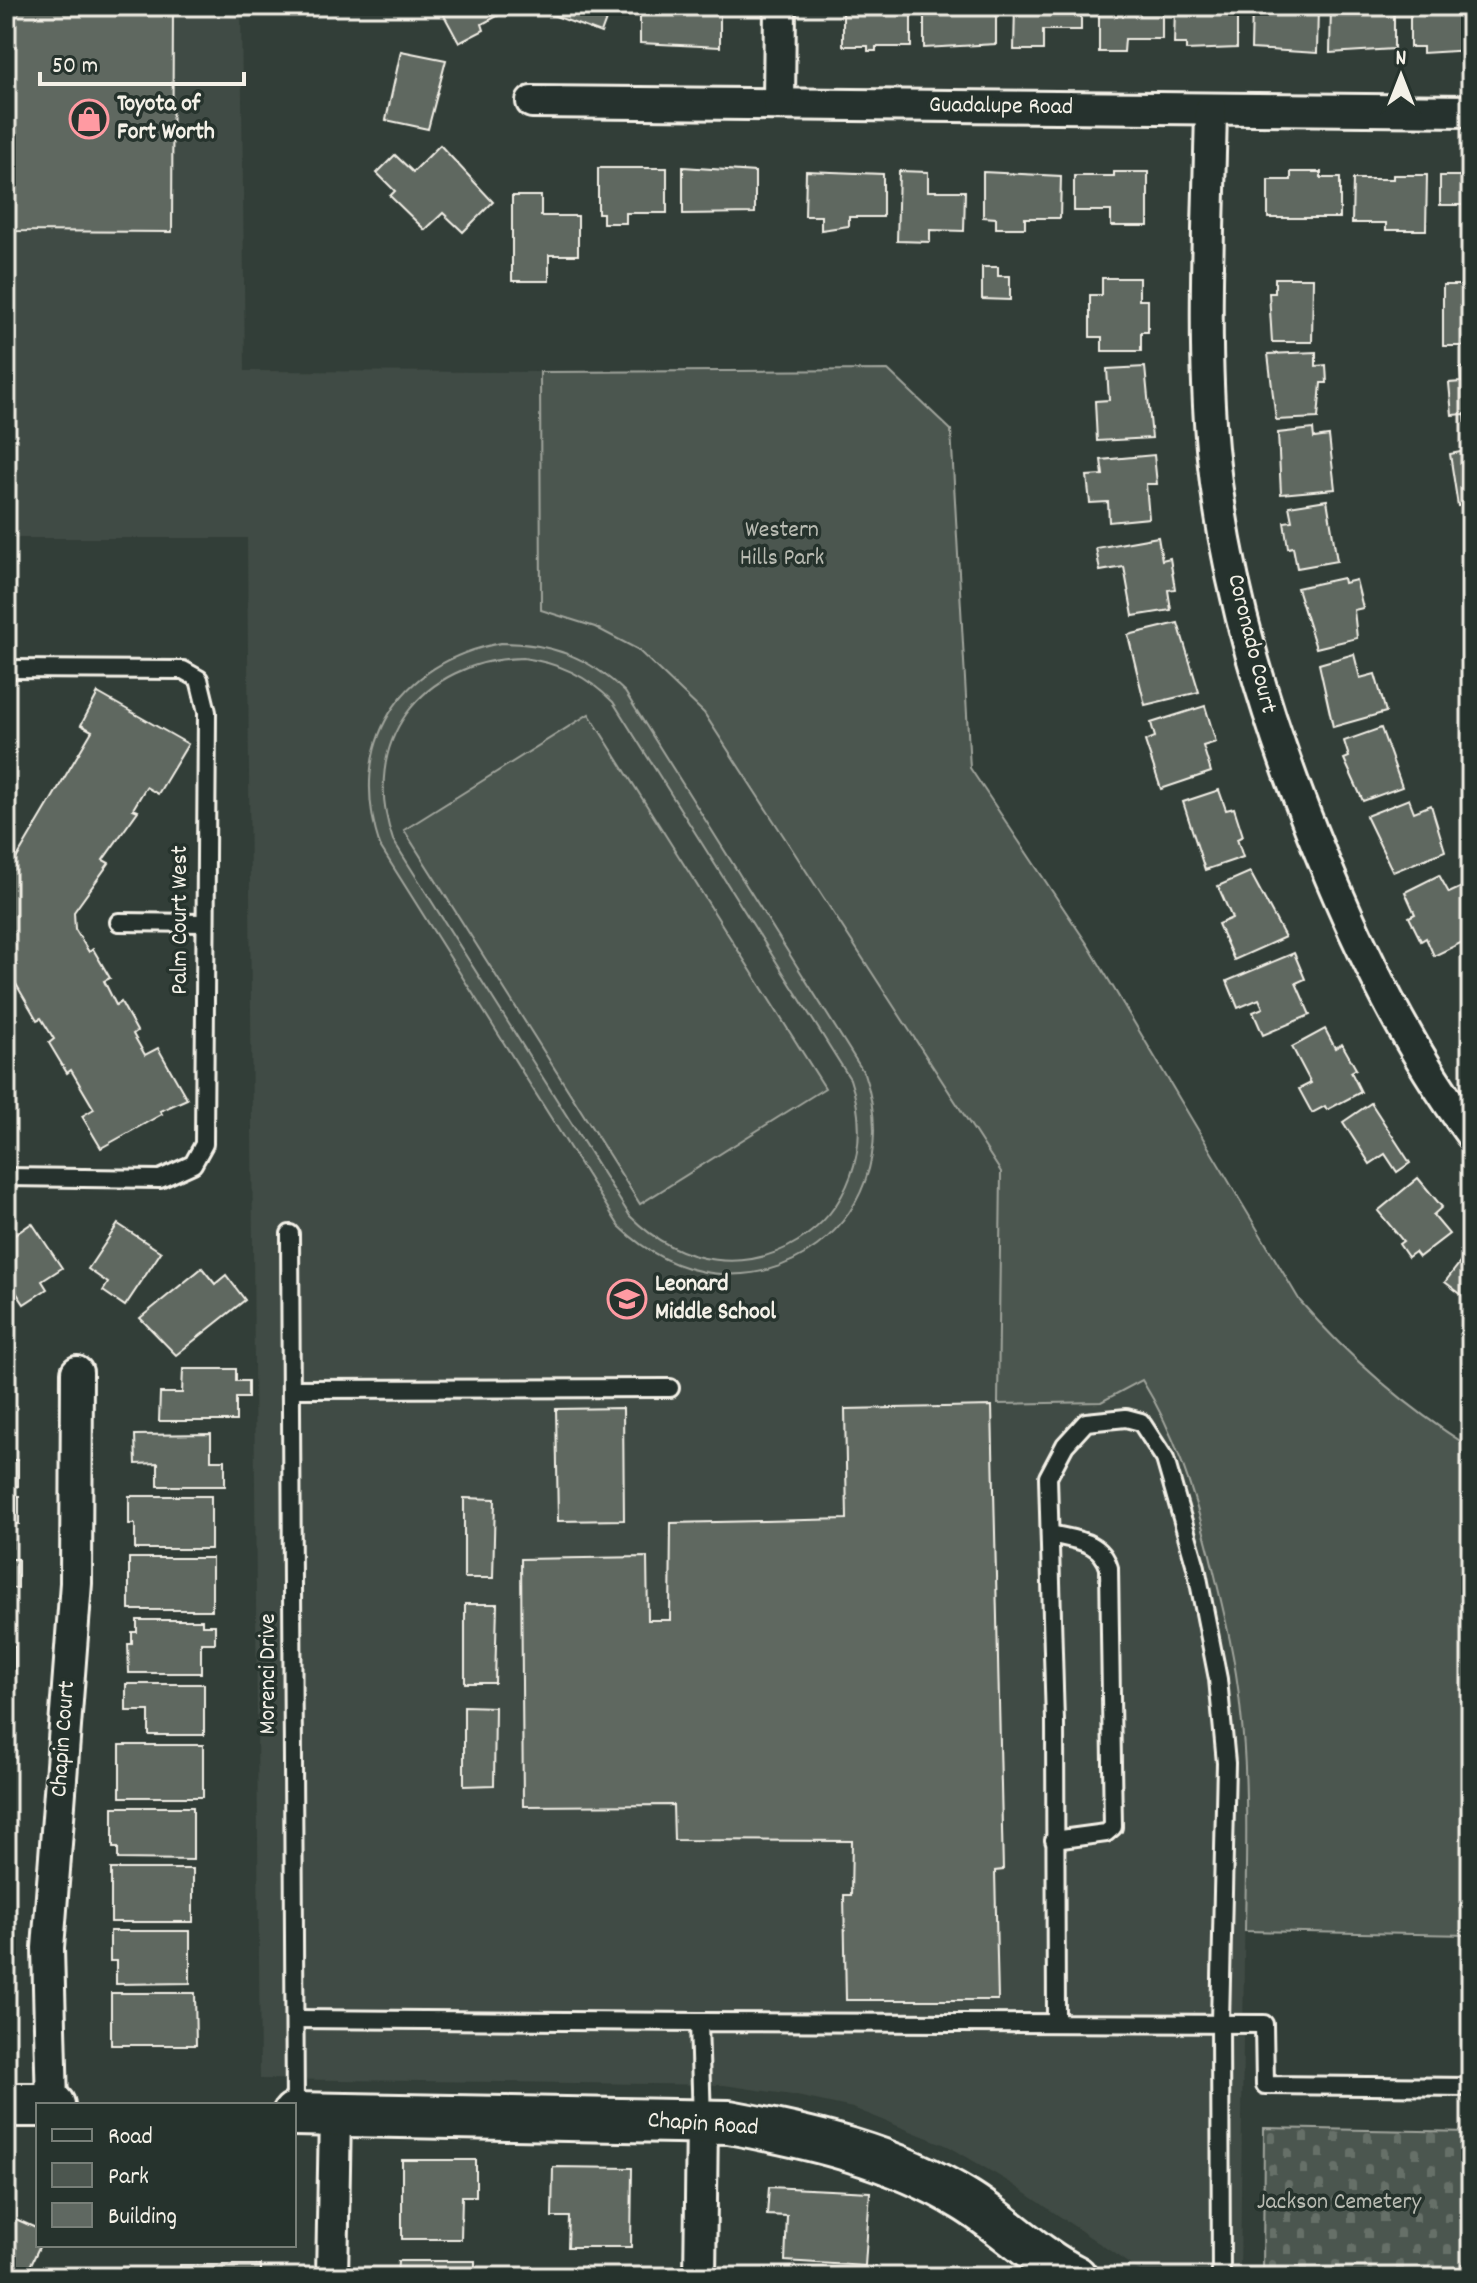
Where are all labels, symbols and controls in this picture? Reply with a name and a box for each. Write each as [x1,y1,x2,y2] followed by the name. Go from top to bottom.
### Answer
[40,36,244,86] scale bar
[1361,36,1441,116] north arrow
[1396,44,1407,75] text: N
[52,50,98,84] text: 50 m
[117,88,215,150] place label: Toyota of Fort Worth
[929,89,1073,125] street label: Guadalupe Road
[68,98,110,140] shop icon: Toyota of Fort Worth
[740,514,824,576] park label: Western Hills Park
[1217,571,1285,717] street label: Coronado Court
[164,845,198,995] street label: Palm Court West
[655,1268,776,1330] place label: Leonard Middle School
[606,1278,648,1320] school or university icon: Leonard Middle School
[252,1613,286,1735] street label: Morenci Drive
[43,1679,85,1798] street label: Chapin Court
[36,2103,296,2247] legend
[646,2104,760,2146] street label: Chapin Road
[108,2121,153,2155] text: Road
[108,2161,149,2195] text: Park
[1257,2186,1422,2220] park label: Jackson Cemetery
[108,2201,177,2235] text: Building

